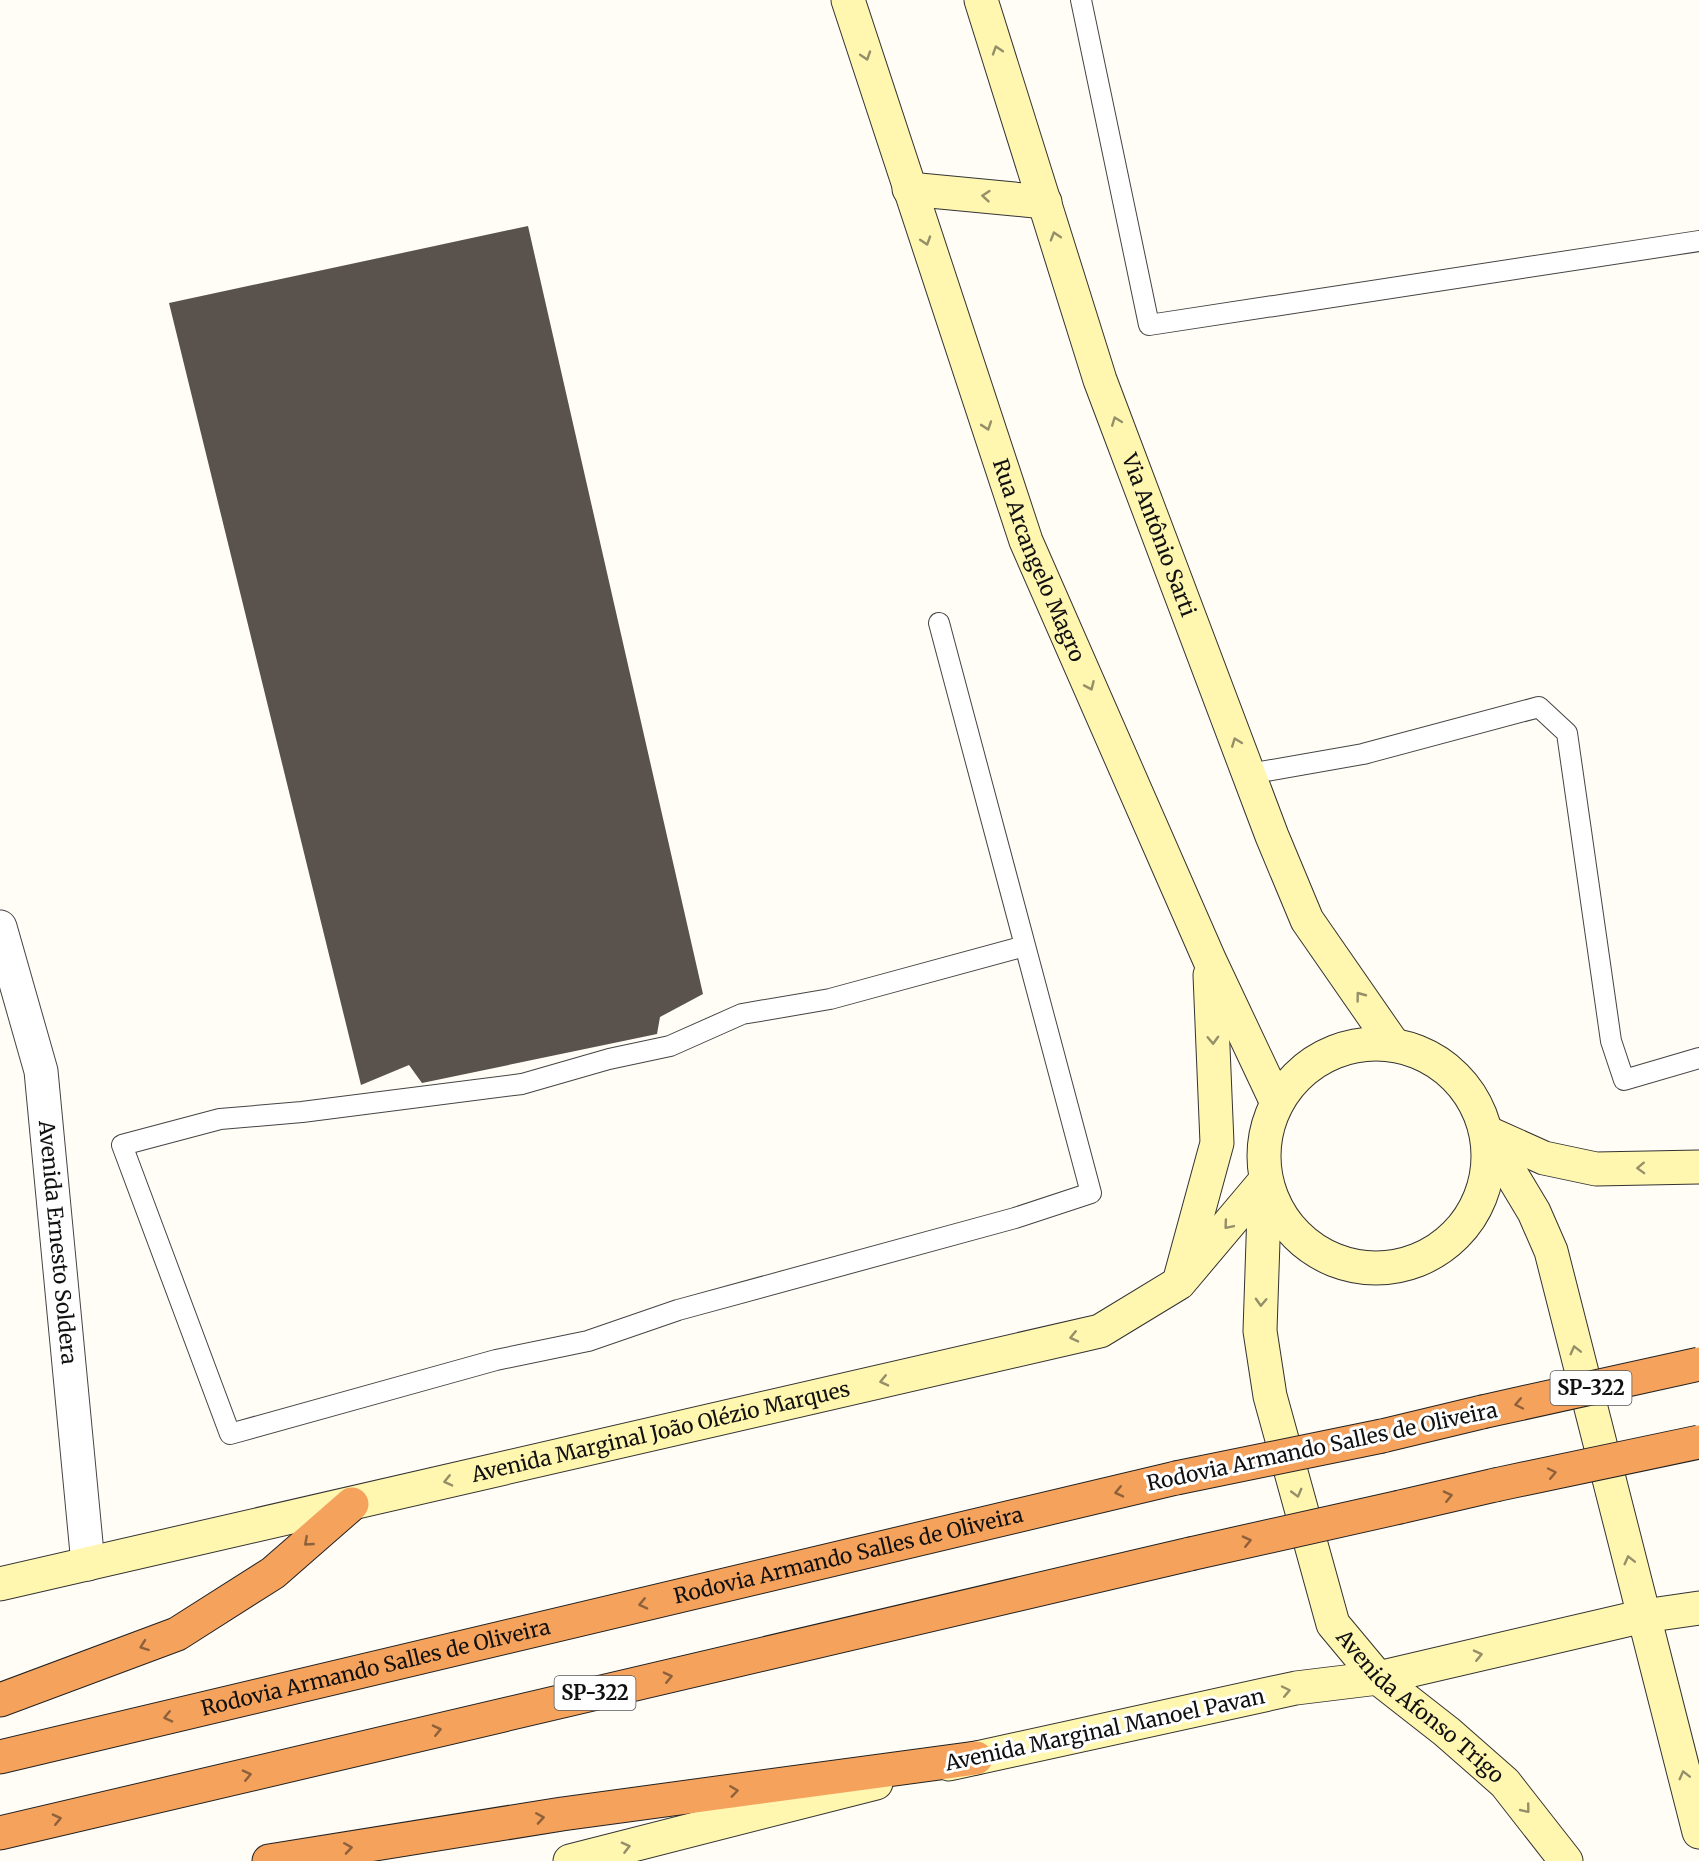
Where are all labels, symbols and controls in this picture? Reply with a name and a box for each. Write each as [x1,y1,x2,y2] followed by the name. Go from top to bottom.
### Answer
[992,45,1004,56] one-way arrow
[859,50,871,61] one-way arrow
[982,190,991,203] one-way arrow
[1050,231,1063,242] one-way arrow
[919,235,931,246] one-way arrow
[1111,417,1123,428] one-way arrow
[980,420,993,431] one-way arrow
[1116,449,1202,620] street label: Via Antônio Sarti
[987,455,1091,666] street label: Rua Arcangelo Magro
[1083,679,1095,690] one-way arrow
[1231,737,1244,747] one-way arrow
[1356,992,1367,1003] one-way arrow
[1206,1036,1219,1045] one-way arrow
[33,1118,83,1366] street label: Avenida Ernesto Soldera
[1636,1162,1645,1174] one-way arrow
[1224,1219,1235,1230] one-way arrow
[1254,1298,1267,1307] one-way arrow
[1069,1330,1079,1343] one-way arrow
[1570,1346,1583,1356] one-way arrow
[1550,1371,1632,1405] road number: SP-322
[879,1374,889,1387] one-way arrow
[468,1375,853,1488] street label: Avenida Marginal João Olézio Marques
[1144,1396,1500,1497] street label: Rodovia Armando Salles de Oliveira
[1514,1397,1524,1410] one-way arrow
[1547,1467,1557,1480] one-way arrow
[443,1474,453,1487] one-way arrow
[1114,1484,1124,1497] one-way arrow
[1289,1488,1302,1498] one-way arrow
[1442,1490,1452,1503] one-way arrow
[671,1501,1026,1610] street label: Rodovia Armando Salles de Oliveira
[304,1535,315,1546] one-way arrow
[1242,1536,1252,1549] one-way arrow
[1624,1555,1636,1566] one-way arrow
[639,1597,649,1610] one-way arrow
[198,1613,553,1722] street label: Rodovia Armando Salles de Oliveira
[1330,1623,1510,1789] street label: Avenida Afonso Trigo
[140,1639,150,1652] one-way arrow
[1472,1649,1482,1662] one-way arrow
[662,1671,672,1684] one-way arrow
[554,1676,636,1710] road number: SP-322
[942,1682,1267,1777] street label: Avenida Marginal Manoel Pavan
[1281,1685,1291,1698] one-way arrow
[163,1709,173,1722] one-way arrow
[432,1725,442,1738] one-way arrow
[242,1769,252,1782] one-way arrow
[1679,1770,1692,1780] one-way arrow
[729,1785,738,1797] one-way arrow
[1518,1802,1529,1813] one-way arrow
[536,1812,545,1824] one-way arrow
[52,1814,62,1827] one-way arrow
[621,1841,631,1854] one-way arrow
[343,1843,352,1855] one-way arrow

